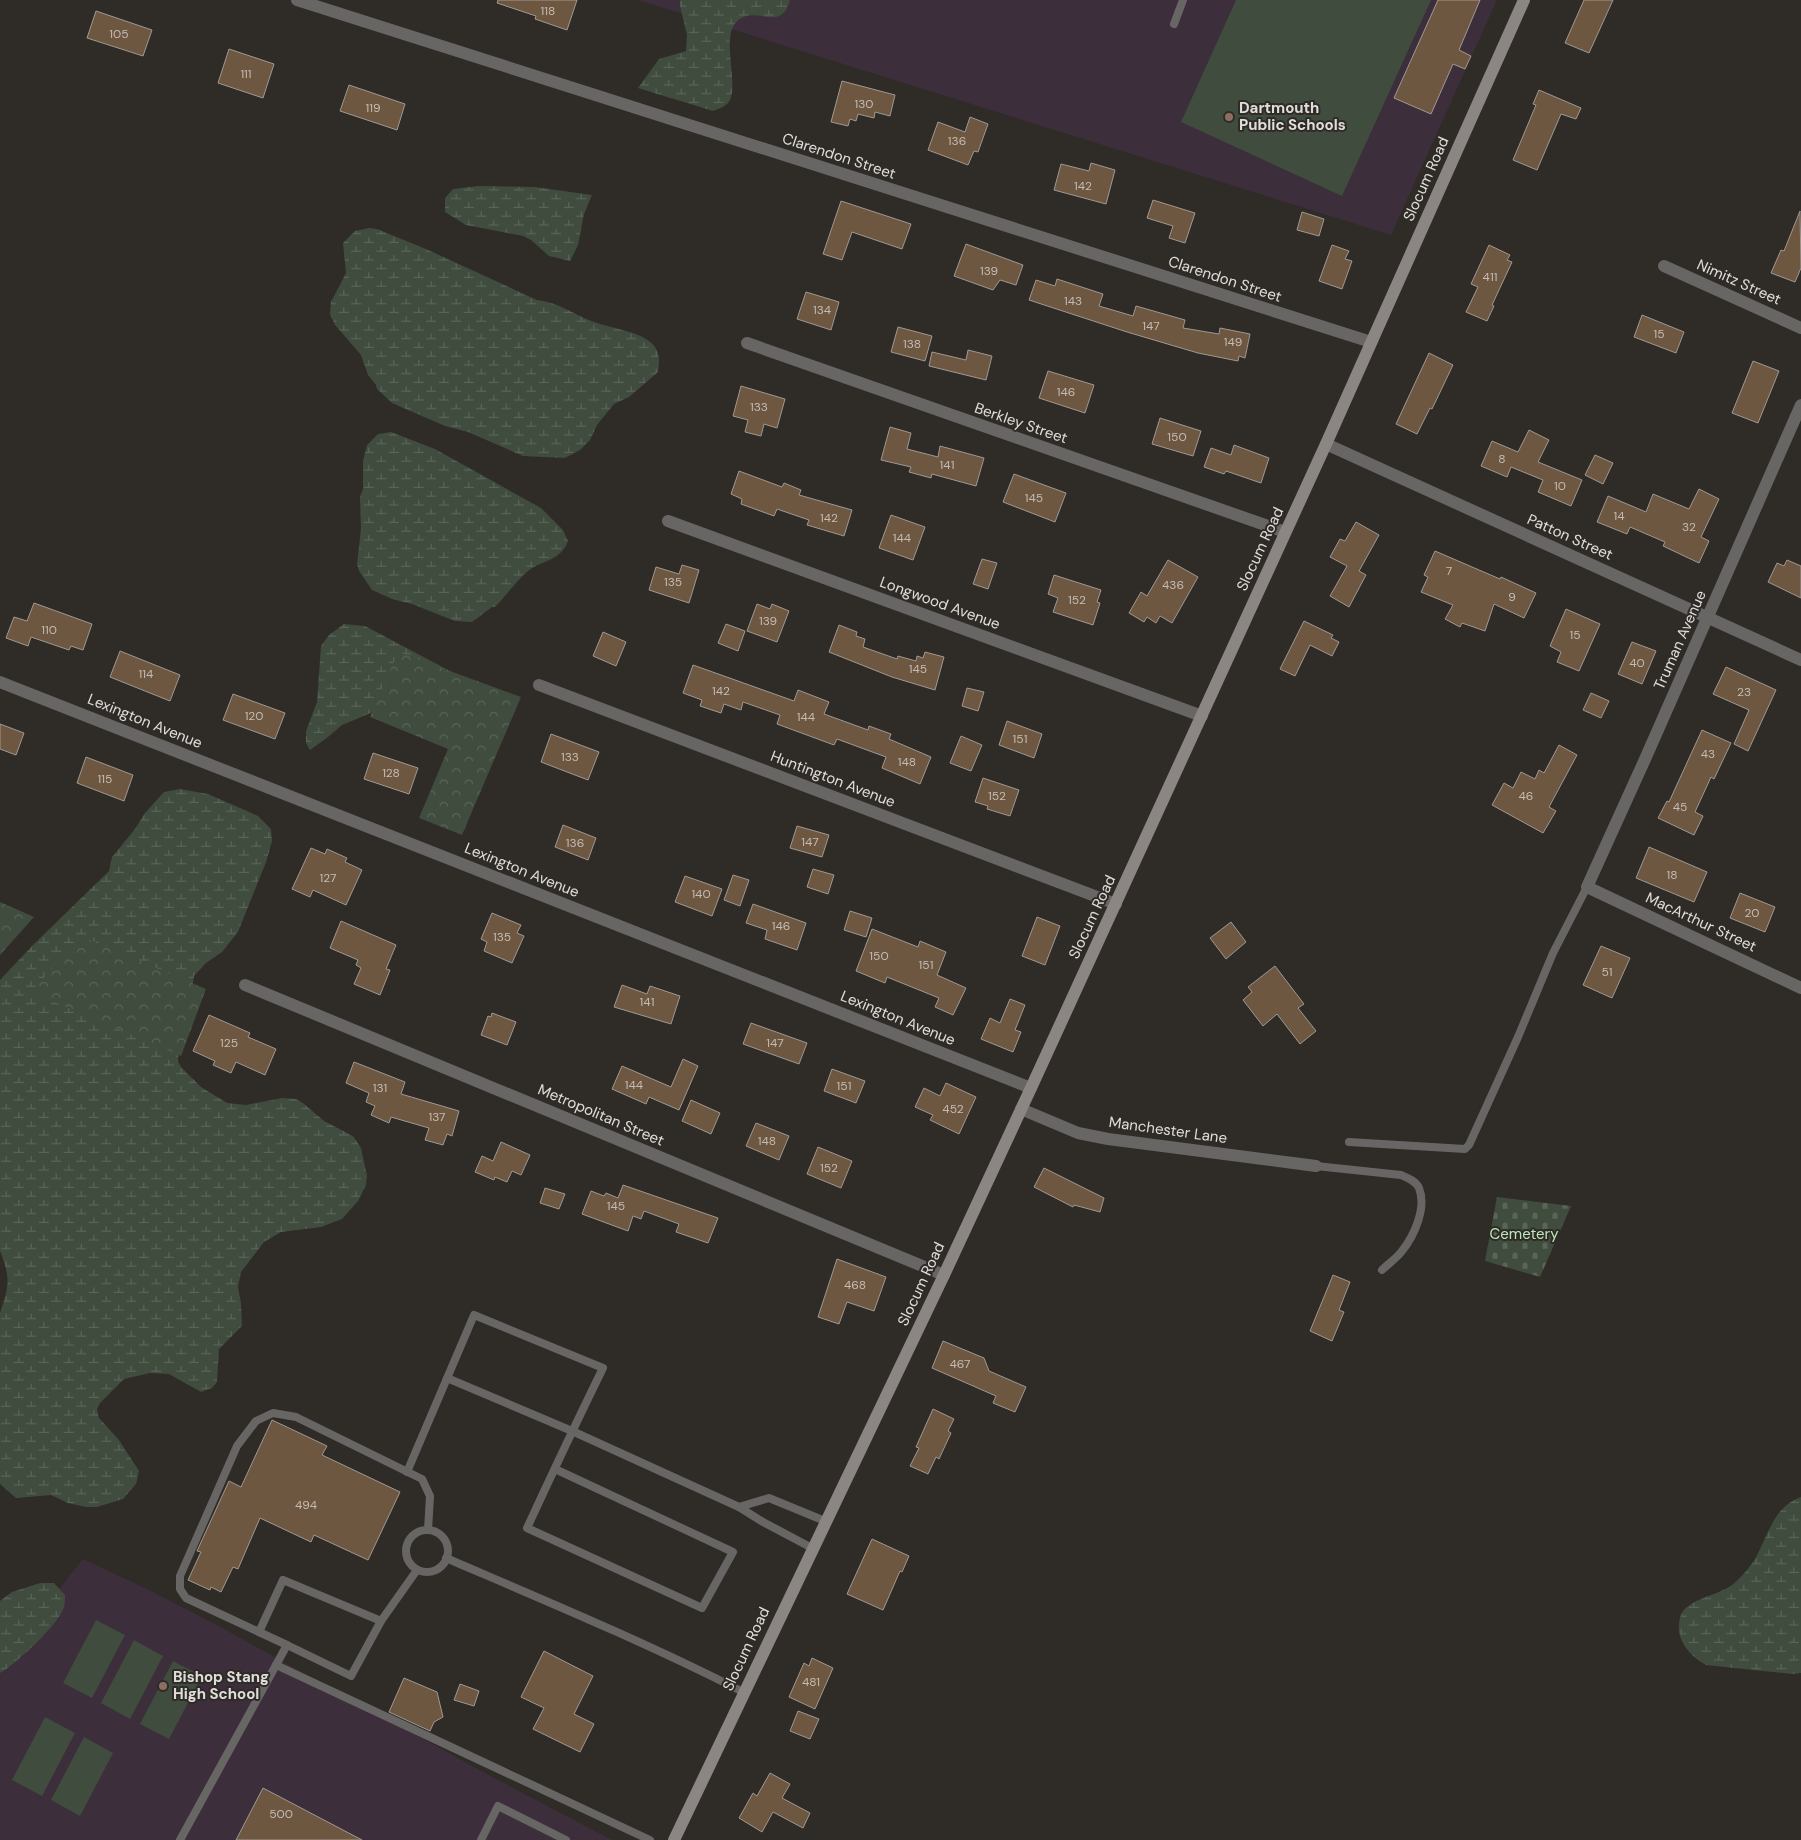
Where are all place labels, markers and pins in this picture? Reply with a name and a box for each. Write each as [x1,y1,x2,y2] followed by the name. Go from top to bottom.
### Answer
[1239,98,1346,135] place label: Dartmouth Public Schools
[1223,111,1235,123] marker: Dartmouth Public Schools
[173,1667,269,1704] place label: Bishop Stang High School
[157,1680,169,1692] marker: Bishop Stang High School

